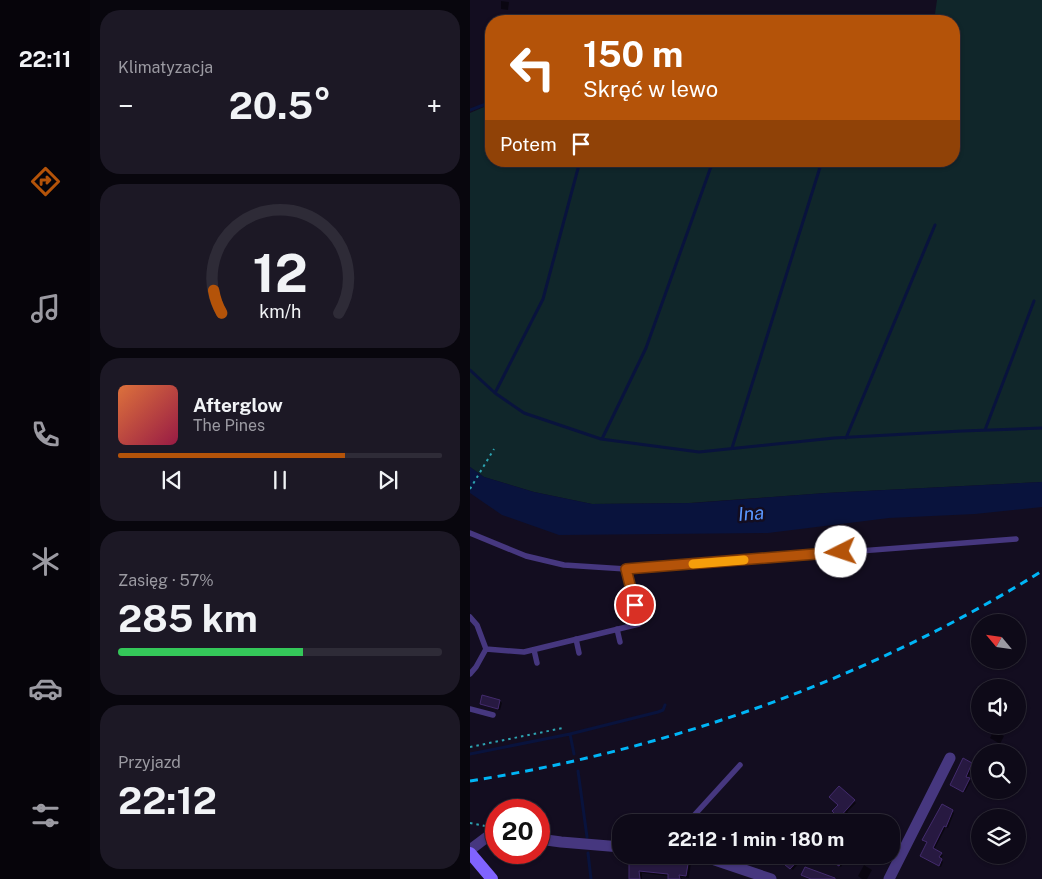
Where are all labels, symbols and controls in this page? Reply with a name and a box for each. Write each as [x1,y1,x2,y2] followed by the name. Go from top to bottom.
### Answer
[583,34,683,75] text: 150 m
[500,35,565,100] icon: left
[19,46,71,72] text: 22:11
[118,58,213,77] text: Klimatyzacja
[583,76,718,102] text: Skręć w lewo
[229,83,331,128] text: 20.5°
[118,89,134,122] text: −
[426,89,442,122] text: +
[567,130,595,158] icon: arrive
[500,133,557,155] text: Potem
[28,164,63,199] icon: directions
[252,243,308,304] text: 12
[28,291,63,326] icon: music
[259,301,301,322] text: km/h
[193,394,283,416] text: Afterglow
[193,416,265,435] text: The Pines
[28,417,63,452] icon: phone
[158,466,186,494] icon: previous
[266,466,294,494] icon: pause
[374,466,402,494] icon: next
[737,501,765,525] water label: Ina
[814,525,866,577] position arrow
[28,544,63,579] icon: climate
[118,571,214,590] text: Zasięg · 57%
[614,584,656,626] pin
[621,591,649,619] icon: arrive
[118,596,258,641] text: 285 km
[971,614,1026,669] north arrow
[971,614,1026,864] map controls
[28,671,63,706] icon: car
[971,679,1026,734] button: sound
[971,744,1026,799] button: search
[118,753,181,772] text: Przyjazd
[118,778,217,823] text: 22:12
[28,798,63,833] icon: filters
[485,799,550,864] speed limit sign: 20
[971,809,1026,864] button: layers
[668,828,844,850] text: 22:12 · 1 min · 180 m

